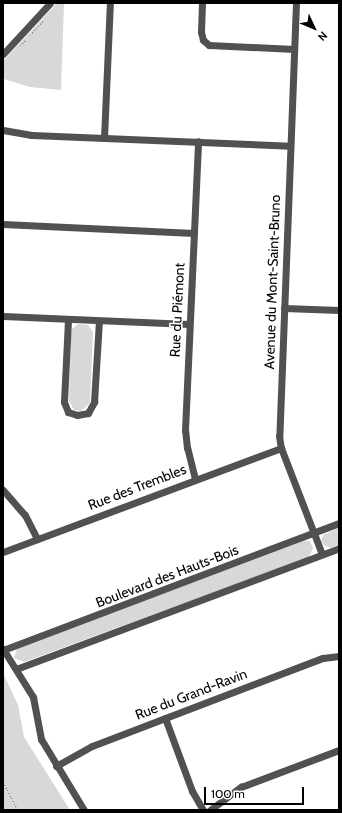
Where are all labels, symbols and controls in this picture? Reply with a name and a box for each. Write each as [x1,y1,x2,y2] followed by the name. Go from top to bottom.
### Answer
[294,8,334,48] north arrow
[315,29,330,44] text: N
[261,194,283,370] street label: Avenue du Mont-Saint-Bruno
[166,262,188,358] street label: Rue du Piémont
[86,461,188,513] street label: Rue des Trembles
[93,541,241,611] street label: Boulevard des Hauts-Bois
[133,665,249,723] street label: Rue du Grand-Ravin
[206,779,306,805] scale bar
[211,786,245,801] text: 100 m

